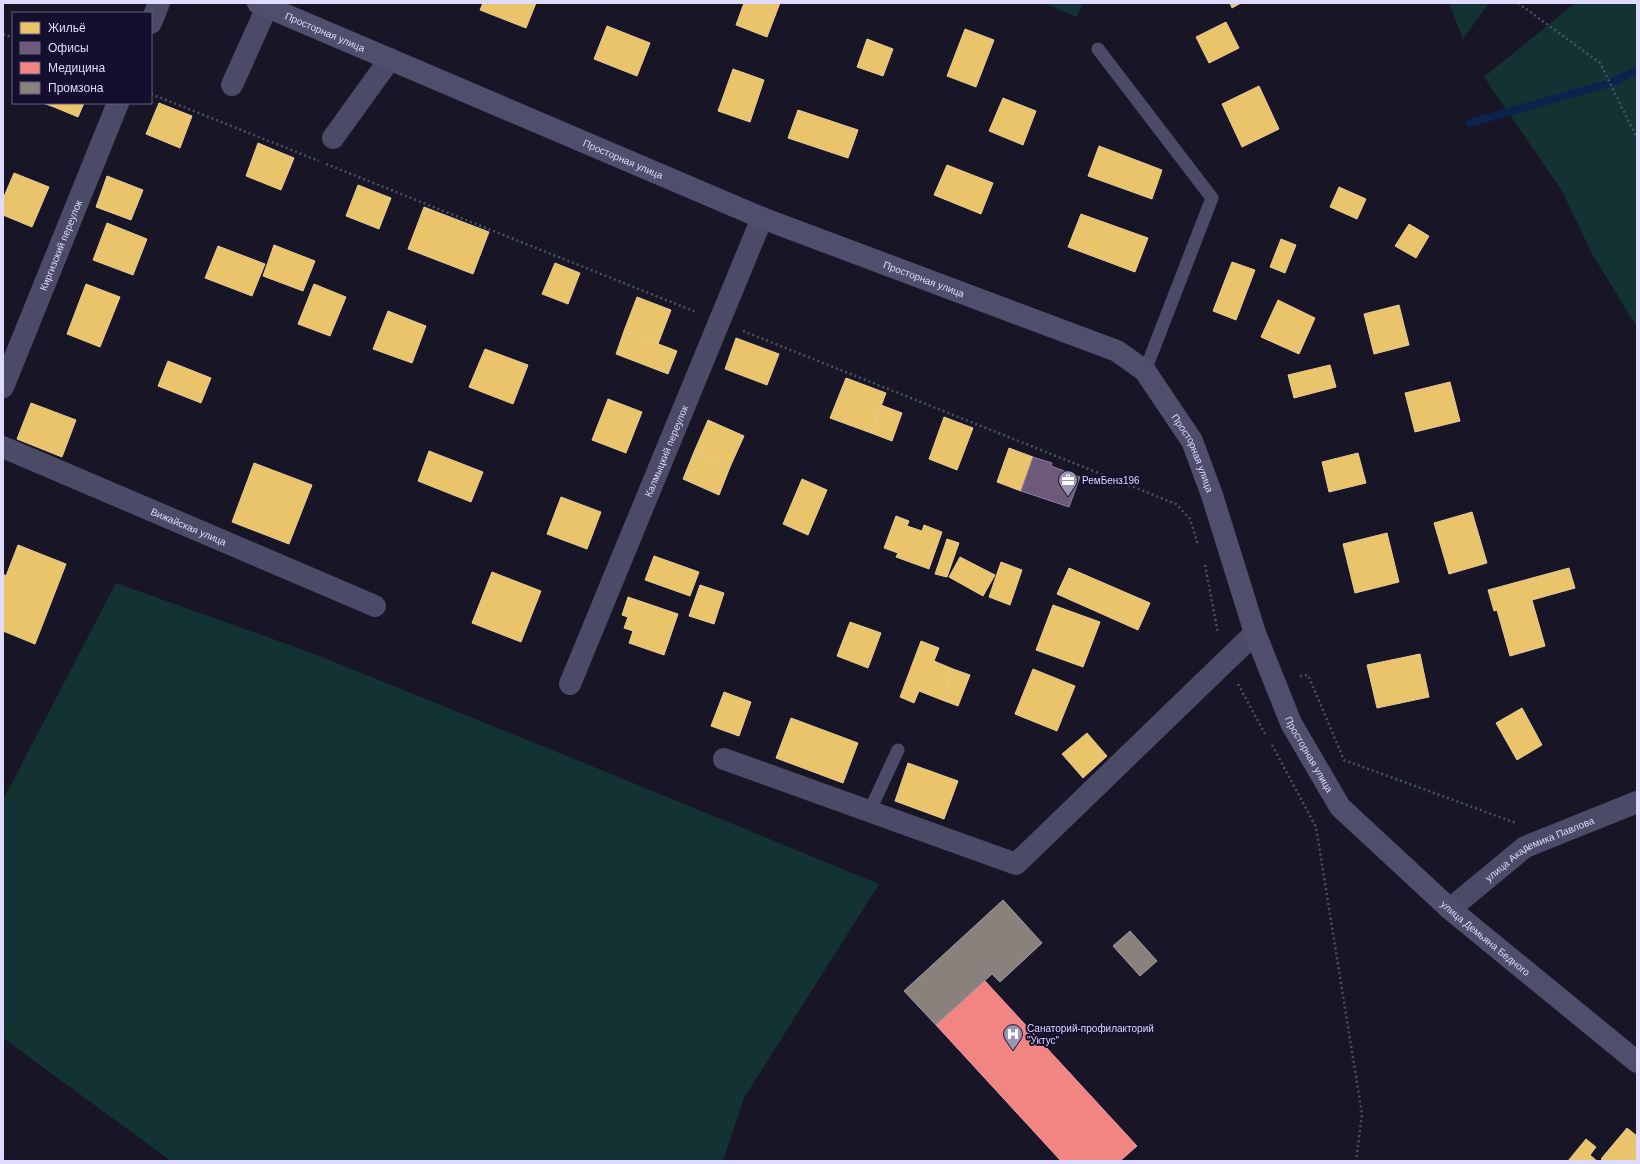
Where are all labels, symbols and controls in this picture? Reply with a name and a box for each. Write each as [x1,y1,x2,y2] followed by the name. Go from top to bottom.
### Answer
[284,10,367,54] street label: Просторная улица
[12,12,152,104] legend
[48,21,86,35] text: Жильё
[48,41,89,55] text: Офисы
[48,61,105,75] text: Медицина
[48,81,104,95] text: Промзона
[582,137,665,181] street label: Просторная улица
[37,198,84,292] street label: Киргизский переулок
[882,259,967,299] street label: Просторная улица
[642,403,690,498] street label: Калмыцкий переулок
[1170,412,1216,494] street label: Просторная улица
[1057,469,1079,497] office icon: РемБенз196
[1082,475,1140,486] place label: РемБенз196
[149,505,229,548] street label: Вижайская улица
[1283,715,1336,794] street label: Просторная улица
[1483,814,1596,883] street label: улица Академика Павлова
[1439,898,1533,978] street label: улица Демьяна Бедного
[1002,1023,1024,1051] hospital icon: Санаторий-профилакторий "Уктус"
[1027,1023,1154,1046] place label: Санаторий-профилакторий "Уктус"

